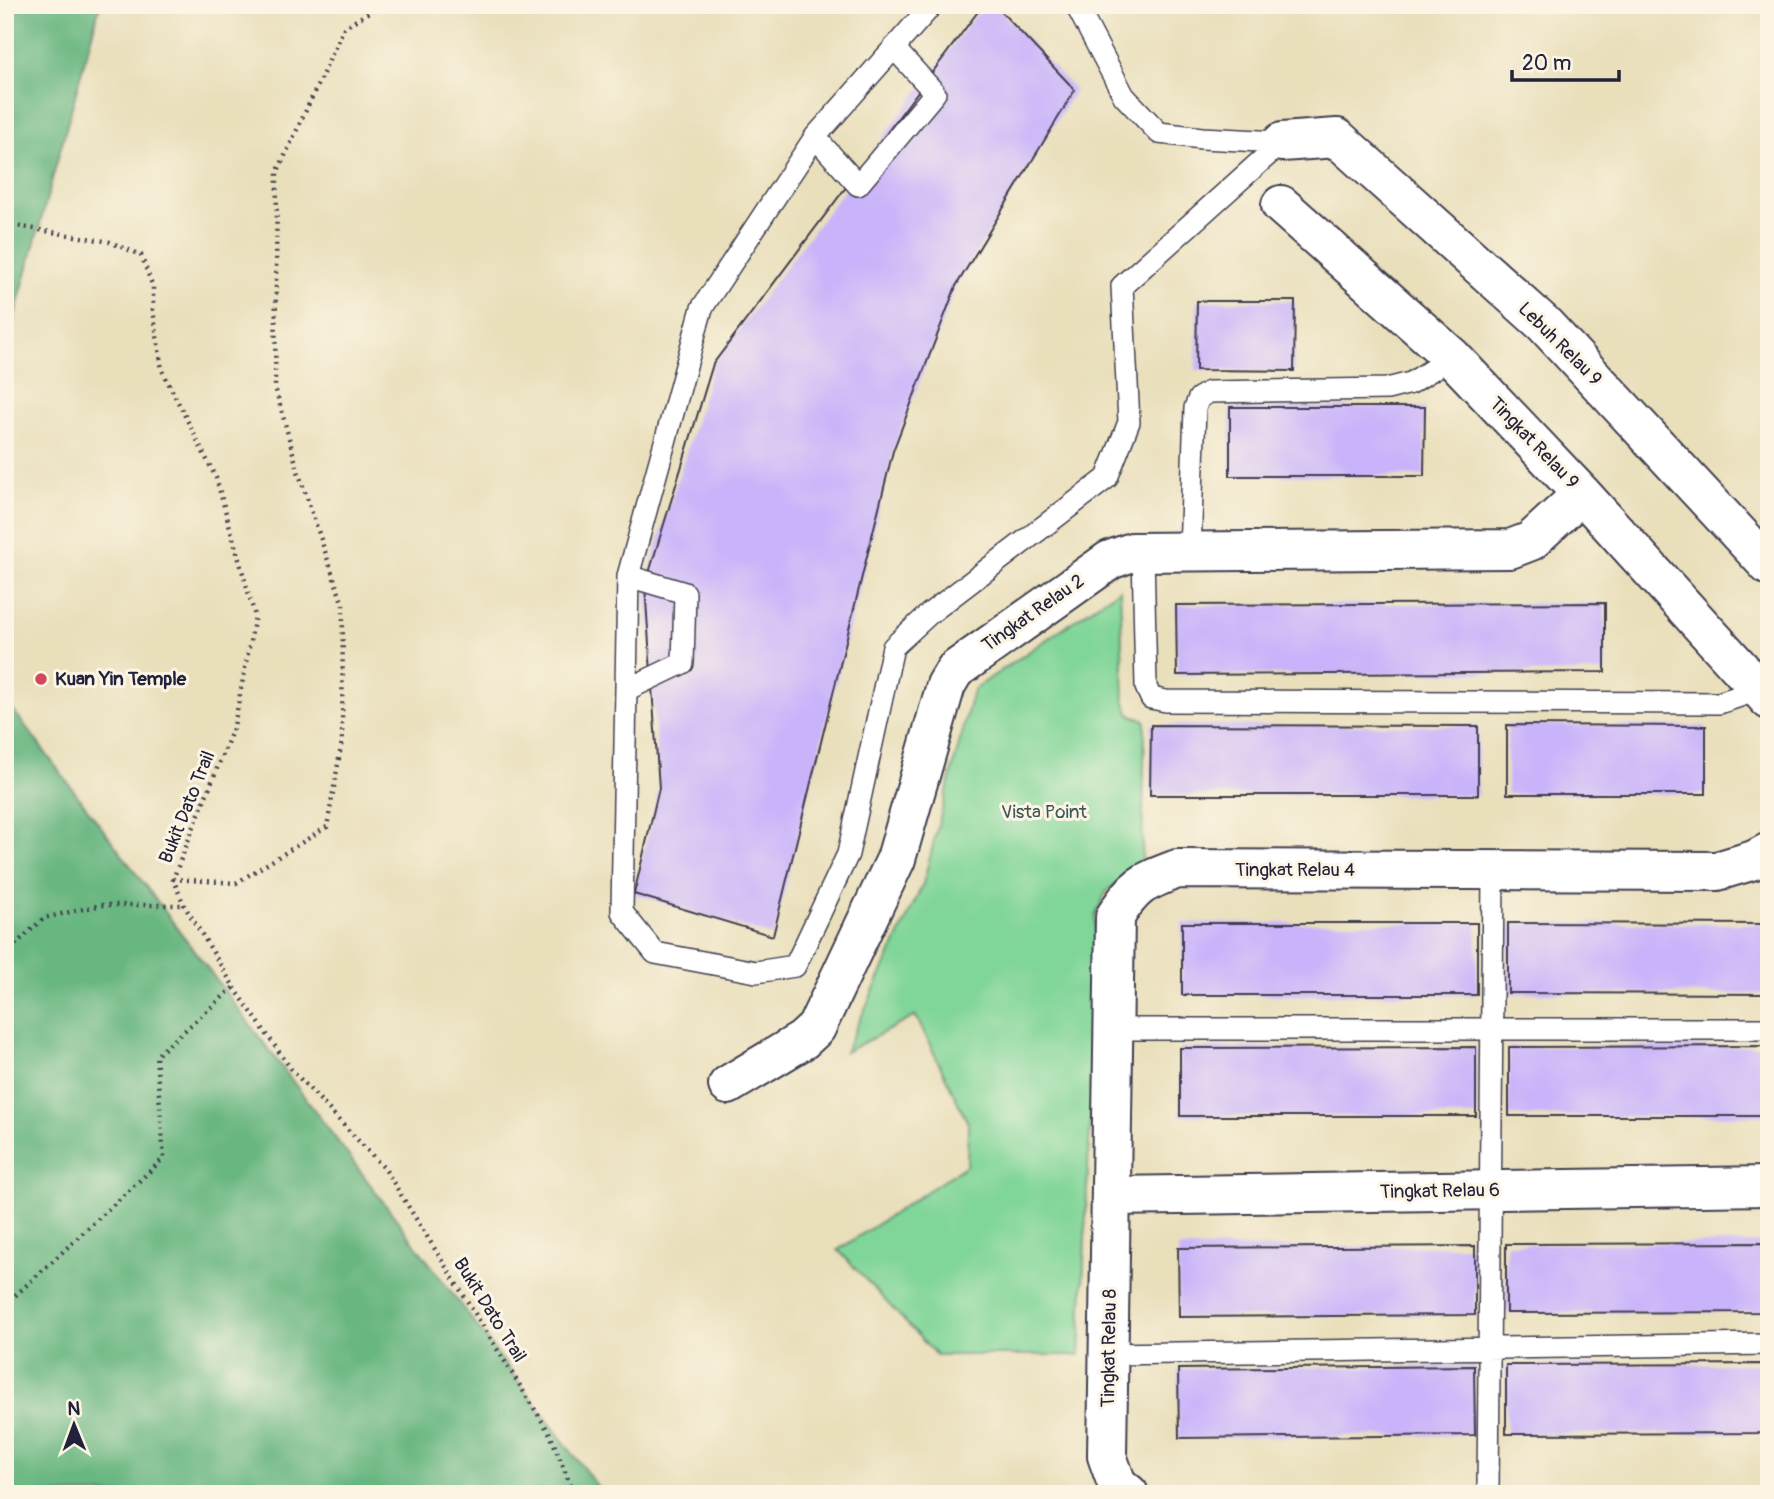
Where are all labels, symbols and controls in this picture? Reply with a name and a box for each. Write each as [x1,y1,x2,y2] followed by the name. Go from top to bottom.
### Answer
[1512,38,1618,82] scale bar
[1522,50,1571,77] text: 20 m
[1513,297,1607,391] street label: Lebuh Relau 9
[1484,392,1584,494] street label: Tingkat Relau 9
[977,569,1089,657] street label: Tingkat Relau 2
[55,667,187,691] place label: Kuan Yin Temple
[33,671,49,687] marker: Kuan Yin Temple
[154,747,220,867] street label: Bukit Dato Trail
[1001,800,1087,824] park label: Vista Point
[1235,858,1355,882] street label: Tingkat Relau 4
[1380,1178,1500,1204] street label: Tingkat Relau 6
[448,1253,532,1367] street label: Bukit Dato Trail
[1096,1288,1122,1408] street label: Tingkat Relau 8
[38,1390,108,1460] north arrow
[67,1397,80,1421] text: N

